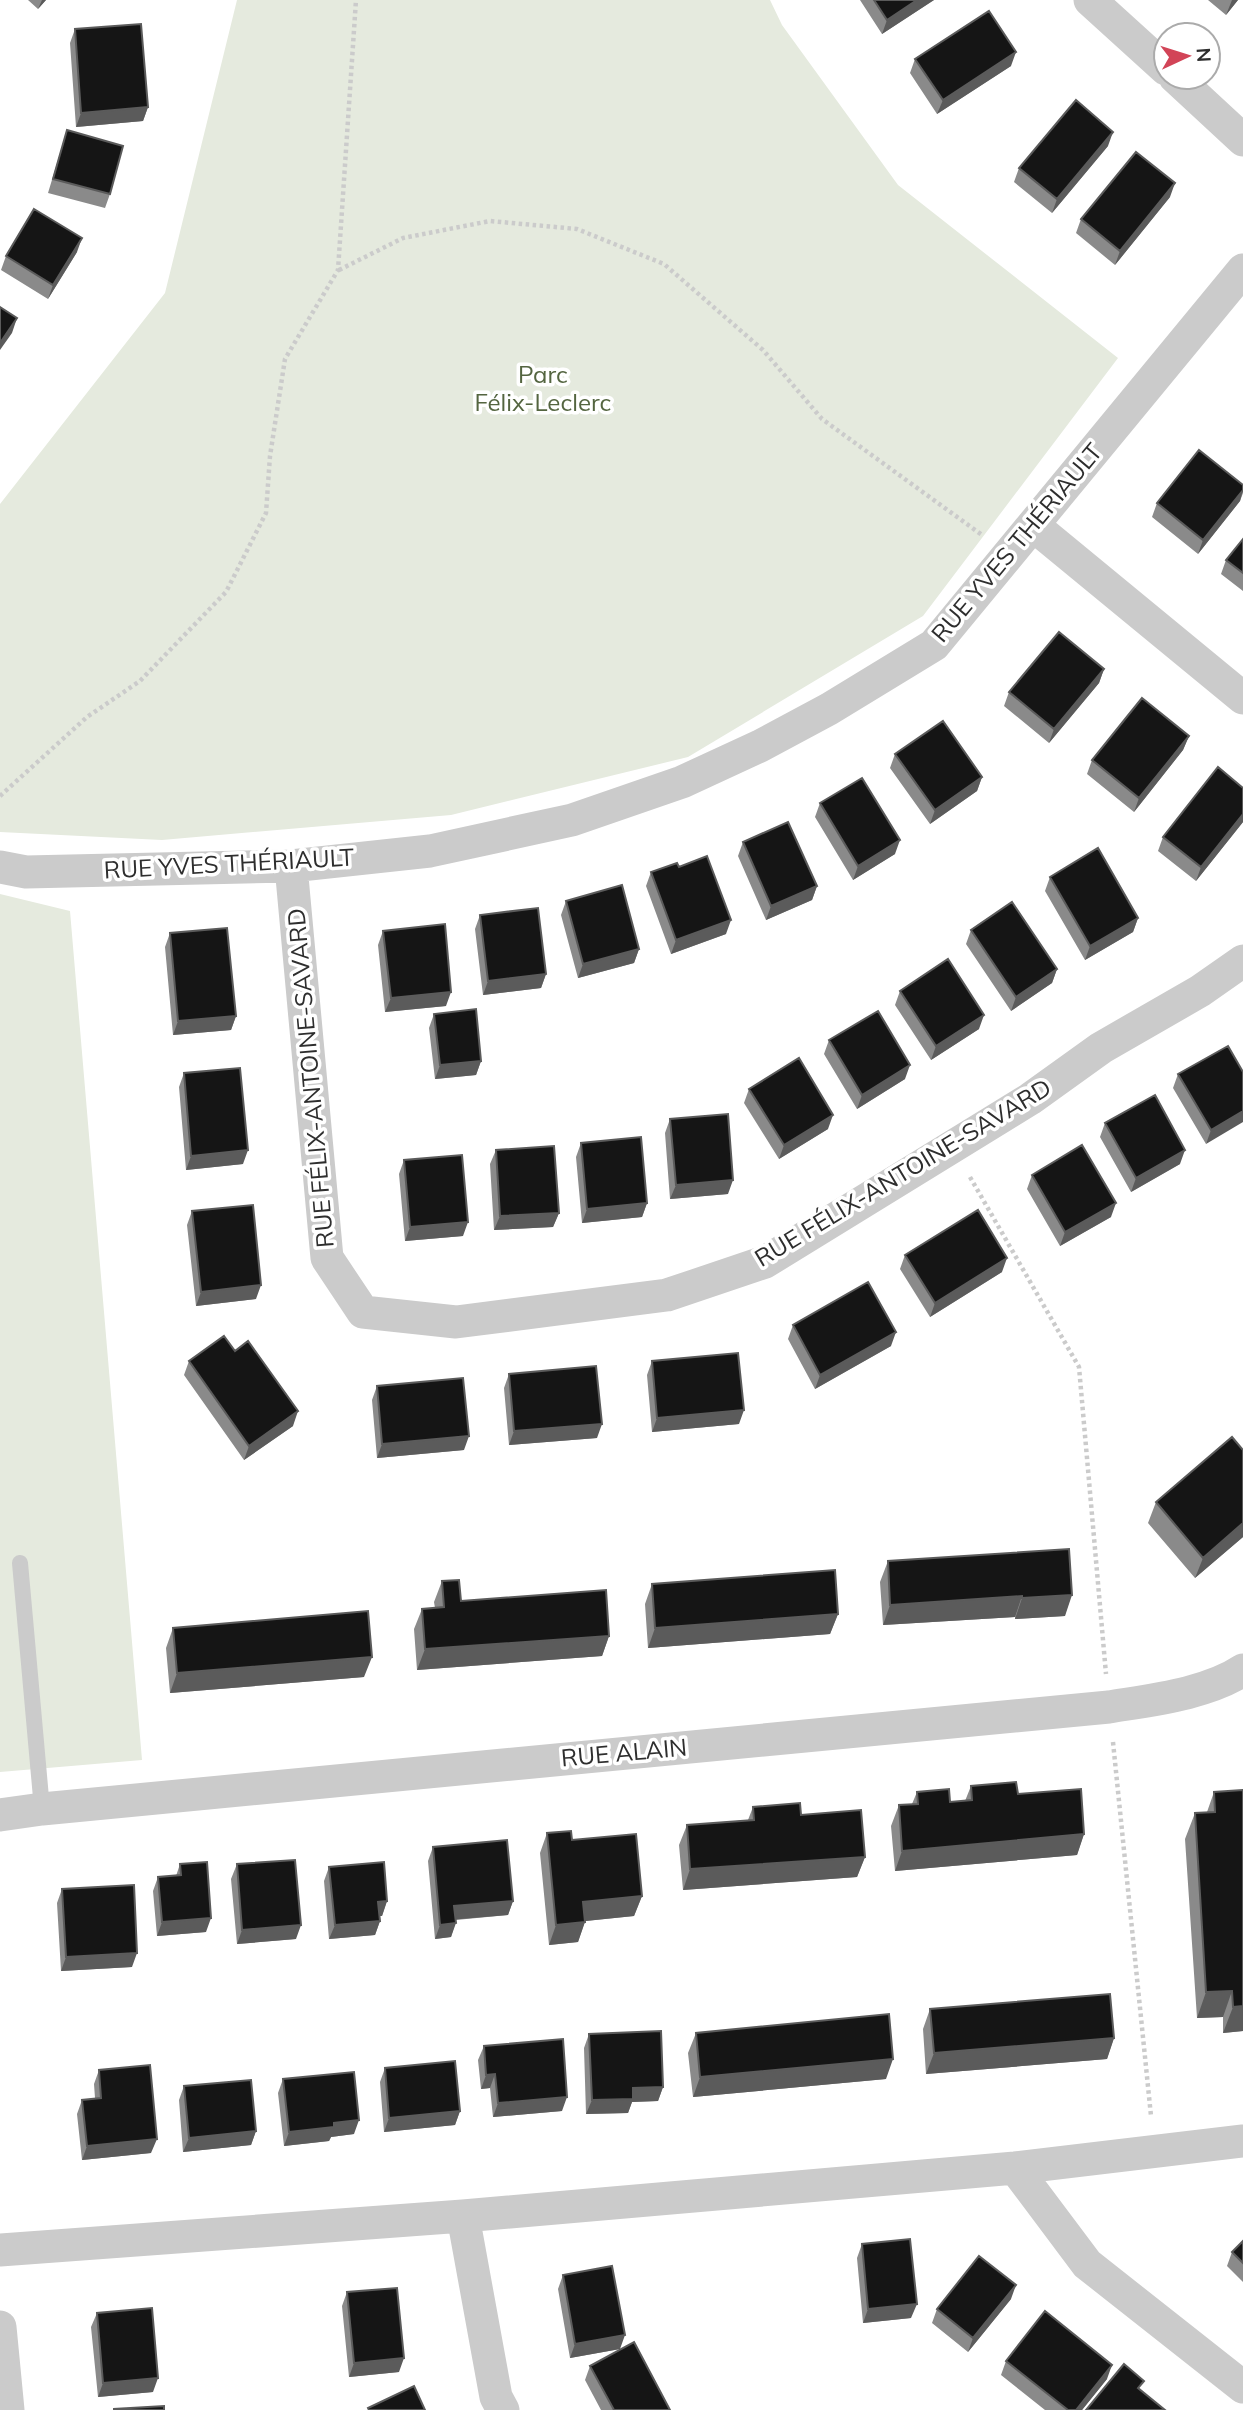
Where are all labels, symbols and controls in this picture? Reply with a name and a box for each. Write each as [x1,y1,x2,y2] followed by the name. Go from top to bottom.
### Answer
[1152,21,1222,91] north arrow
[1191,47,1216,63] text: N
[475,359,612,417] park label: Parc Félix-Leclerc
[924,436,1109,648] street label: RUE YVES THÉRIAULT
[103,841,355,885] street label: RUE YVES THÉRIAULT
[280,907,340,1249] street label: RUE FÉLIX-ANTOINE-SAVARD
[749,1072,1056,1273] street label: RUE FÉLIX-ANTOINE-SAVARD
[560,1732,688,1772] street label: RUE ALAIN

